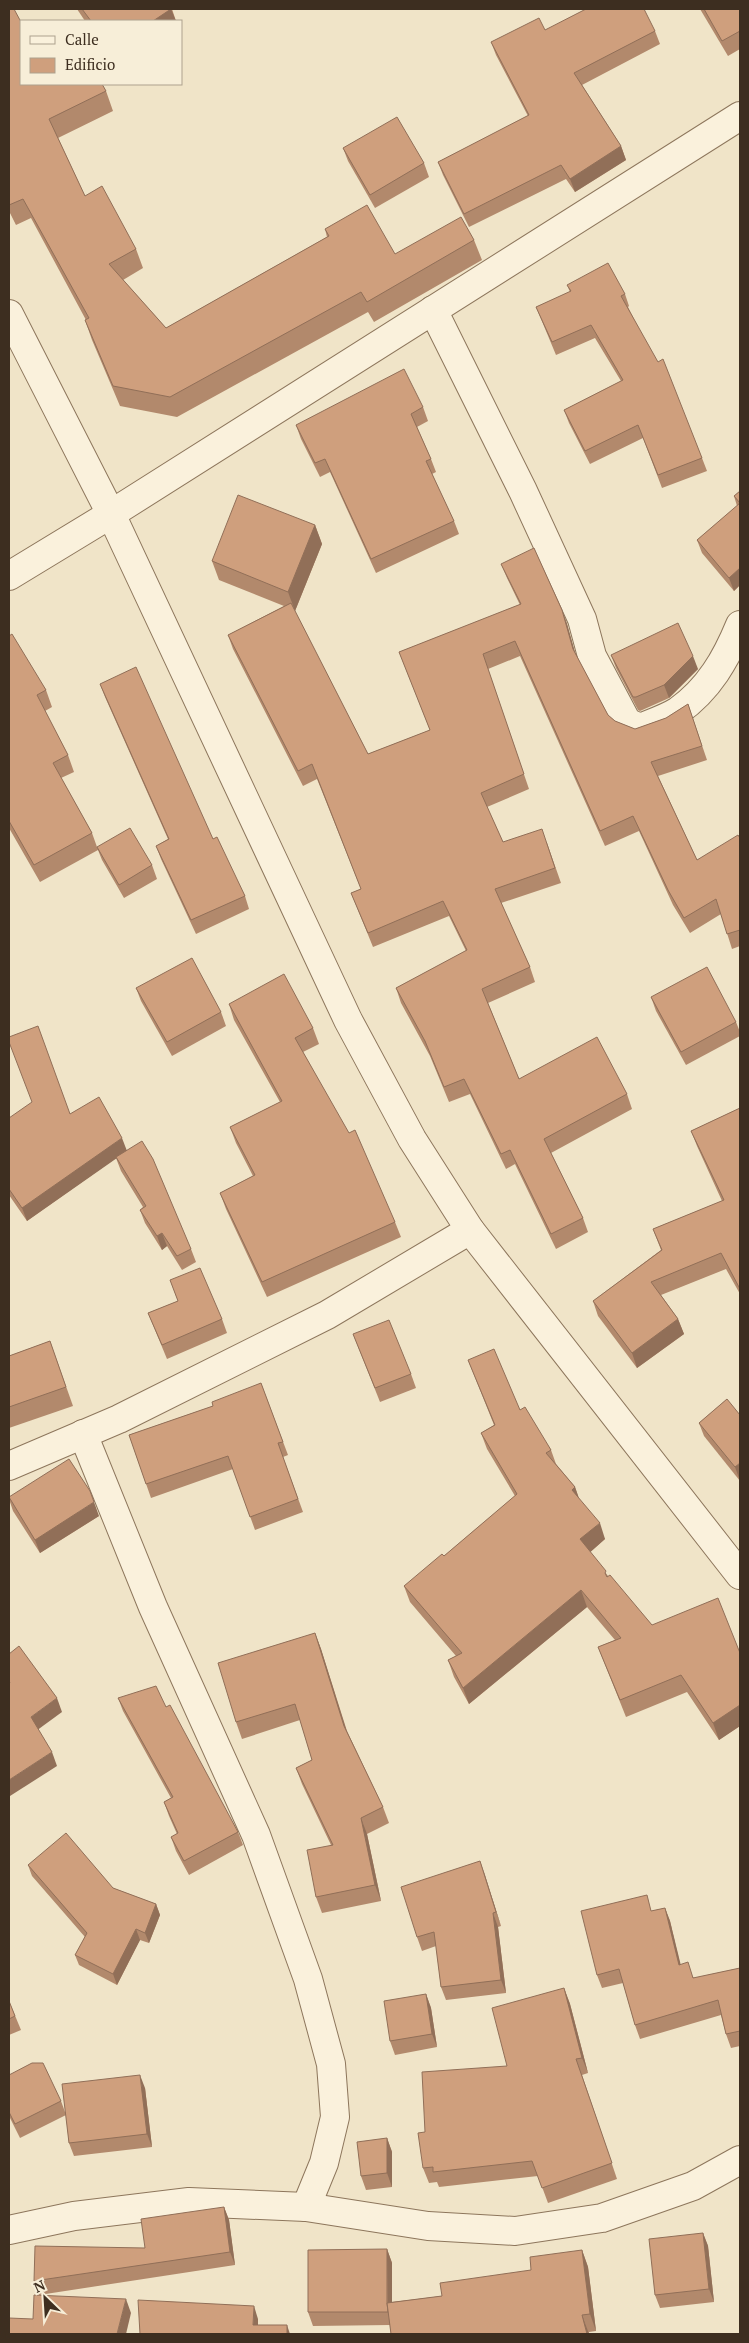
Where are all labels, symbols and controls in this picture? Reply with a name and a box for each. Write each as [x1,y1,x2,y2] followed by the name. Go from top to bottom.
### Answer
[20,20,182,85] legend
[65,29,99,49] text: Calle
[65,54,115,74] text: Edificio
[20,2273,70,2323] north arrow
[30,2275,48,2297] text: N

